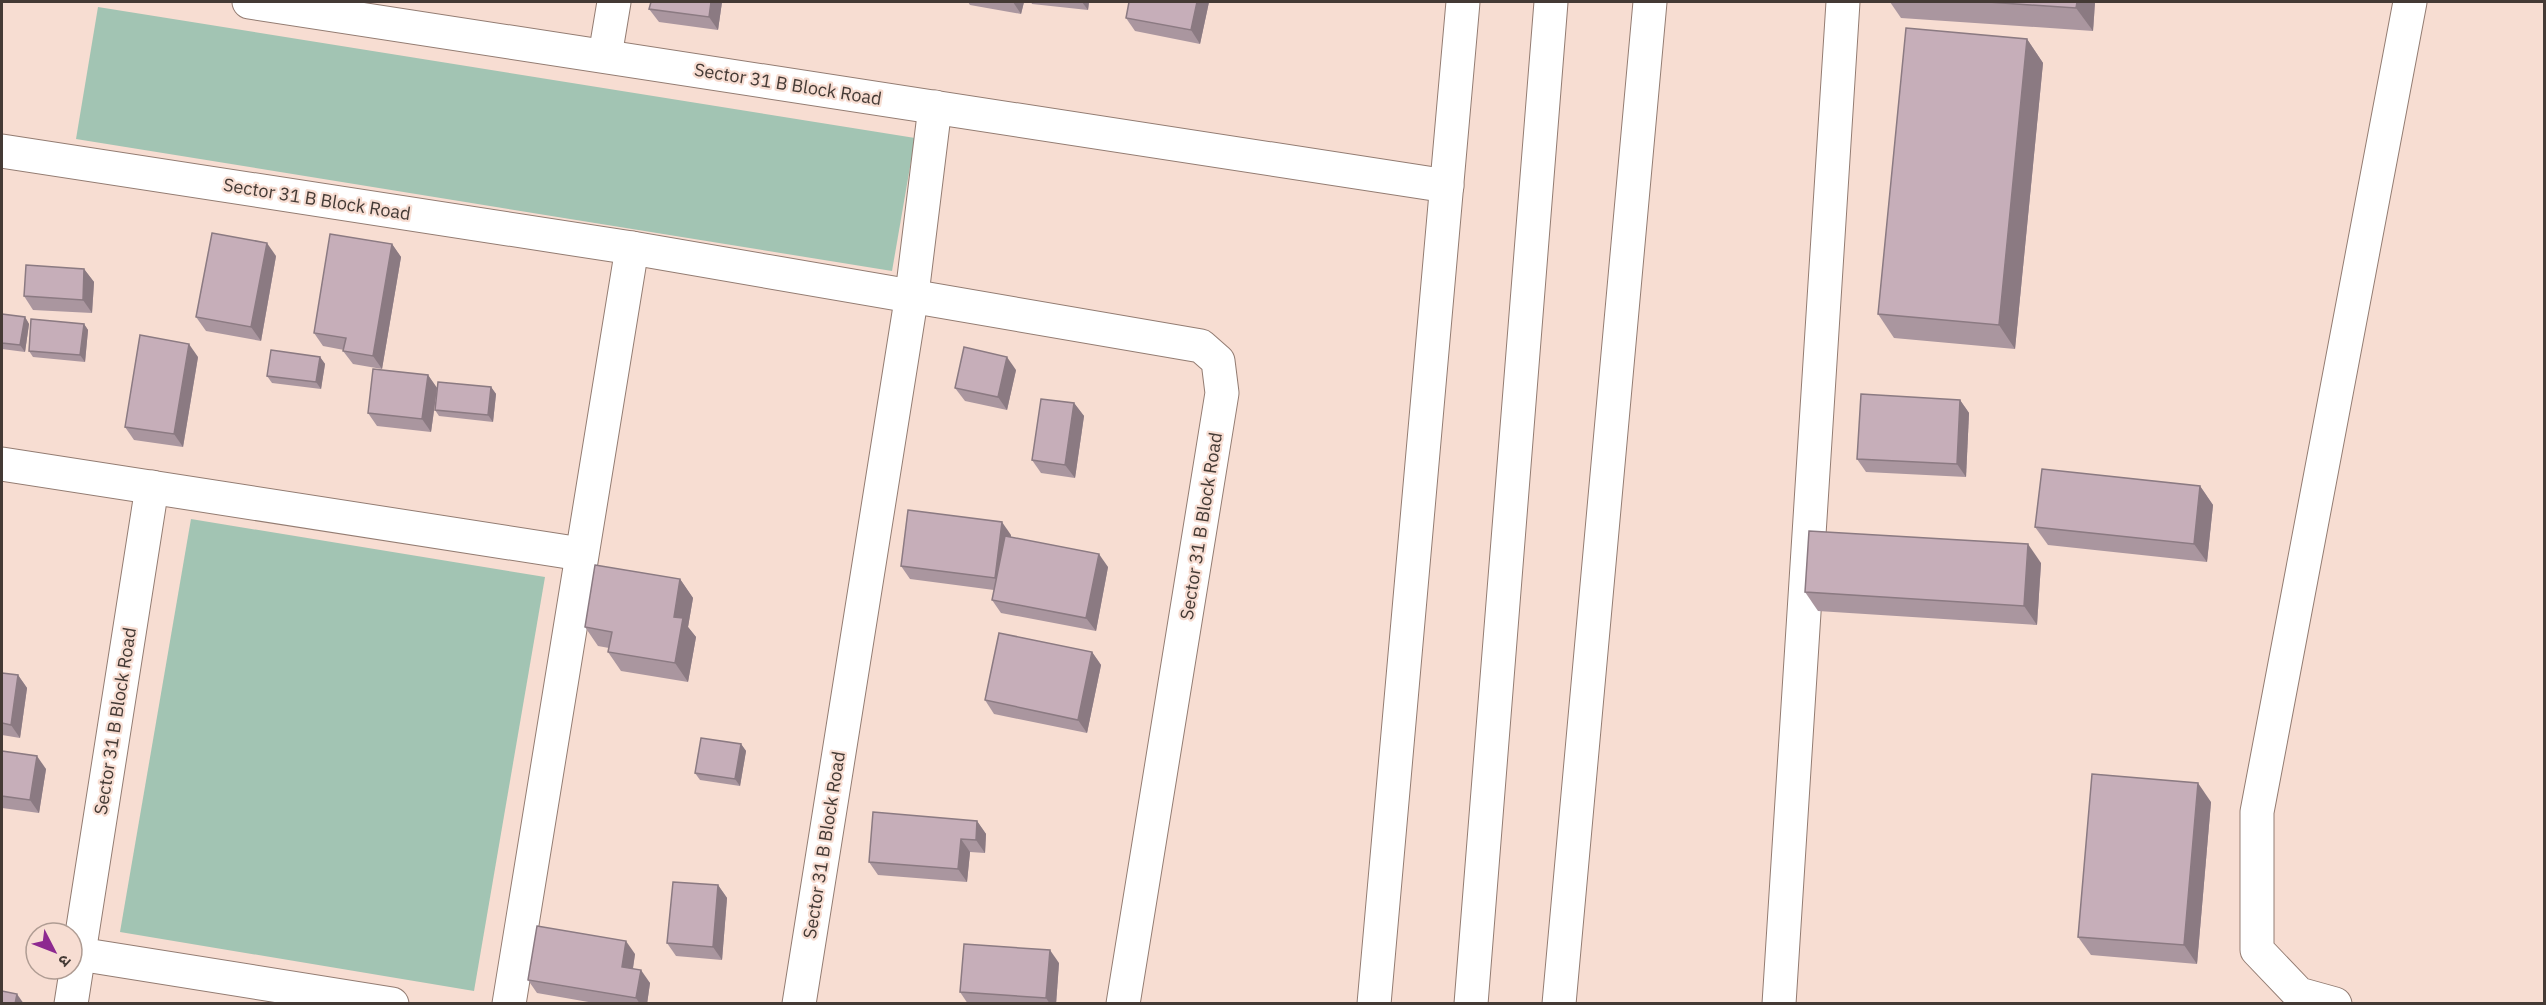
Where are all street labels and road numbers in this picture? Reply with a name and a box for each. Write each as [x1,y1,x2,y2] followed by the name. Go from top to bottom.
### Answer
[693,58,883,110] street label: Sector 31 B Block Road
[222,173,412,225] street label: Sector 31 B Block Road
[1175,431,1227,621] street label: Sector 31 B Block Road
[89,626,141,816] street label: Sector 31 B Block Road
[798,750,850,940] street label: Sector 31 B Block Road

